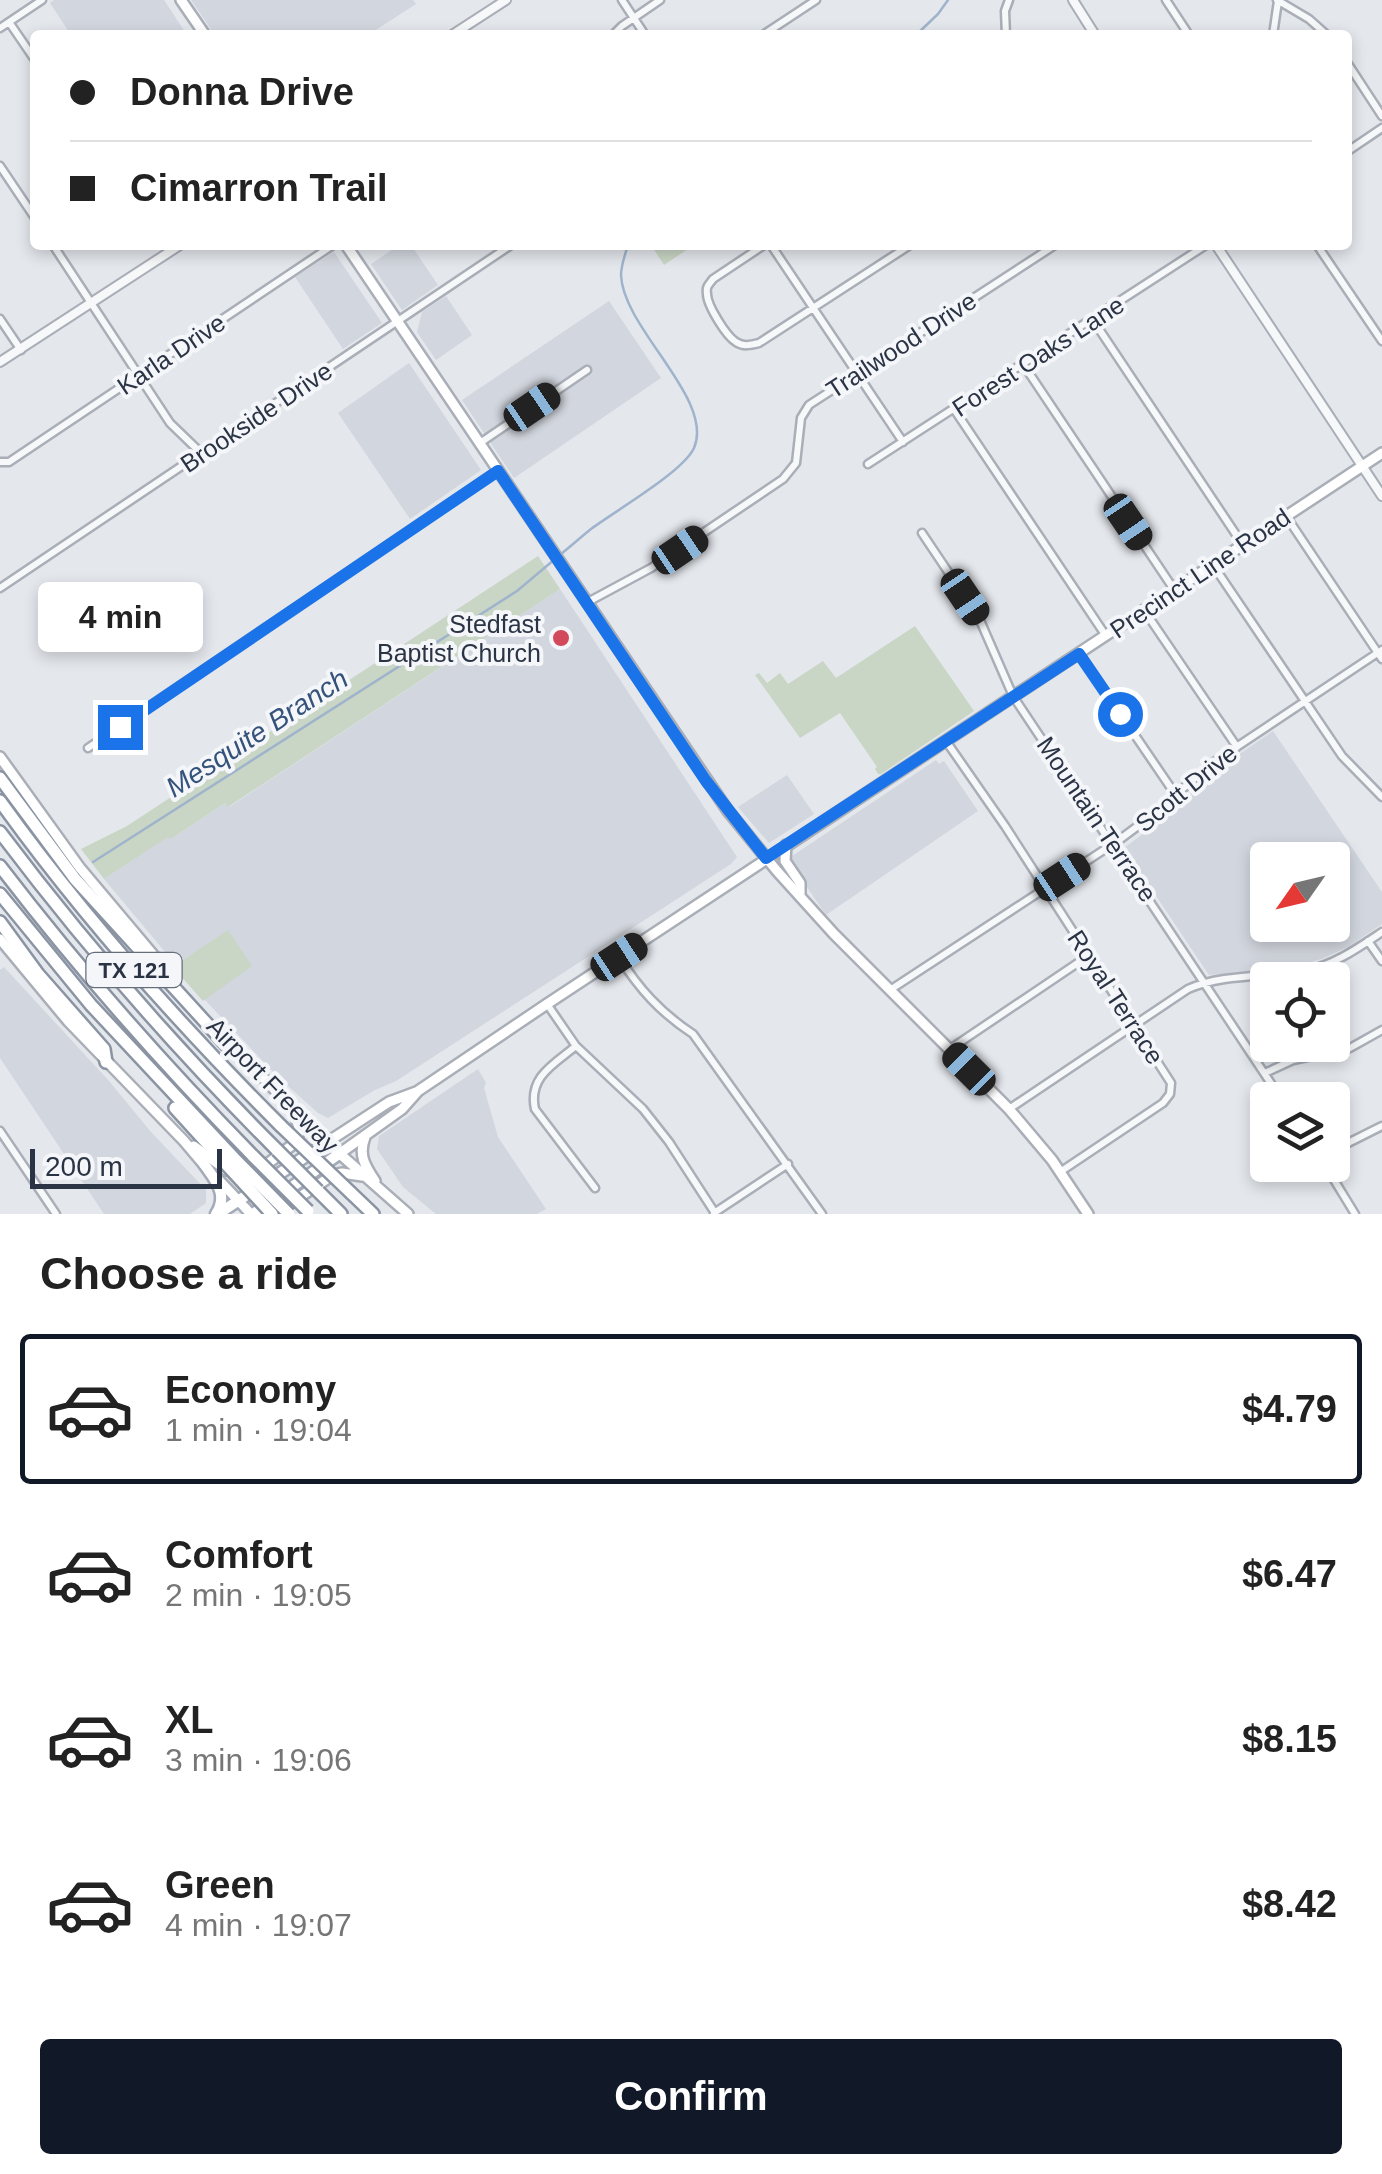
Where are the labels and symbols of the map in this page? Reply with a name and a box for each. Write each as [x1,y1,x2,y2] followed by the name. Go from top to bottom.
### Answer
[821,286,981,404] street label: Trailwood Drive
[947,290,1129,422] street label: Forest Oaks Lane
[112,308,230,400] street label: Karla Drive
[175,356,337,478] street label: Brookside Drive
[499,378,565,436] car
[1099,489,1157,555] car
[1105,502,1295,644] street label: Precinct Line Road
[647,521,713,579] car
[936,564,994,630] car
[38,582,202,652] callout: 4 min
[377,610,541,667] place label: Stedfast Baptist Church
[550,627,572,649] marker: Stedfast Baptist Church
[160,663,354,803] water label: Mesquite Branch
[1098,692,1143,737] route start
[98,705,143,750] route end
[1032,731,1162,907] street label: Mountain Terrace
[1130,739,1242,837] street label: Scott Drive
[1250,842,1350,942] north arrow
[1029,848,1095,906] car
[1062,925,1170,1069] street label: Royal Terrace
[586,928,652,986] car
[86,953,182,987] road number: TX 121
[202,1012,345,1159] street label: Airport Freeway
[937,1037,1001,1101] car
[30,1144,222,1188] scale bar

